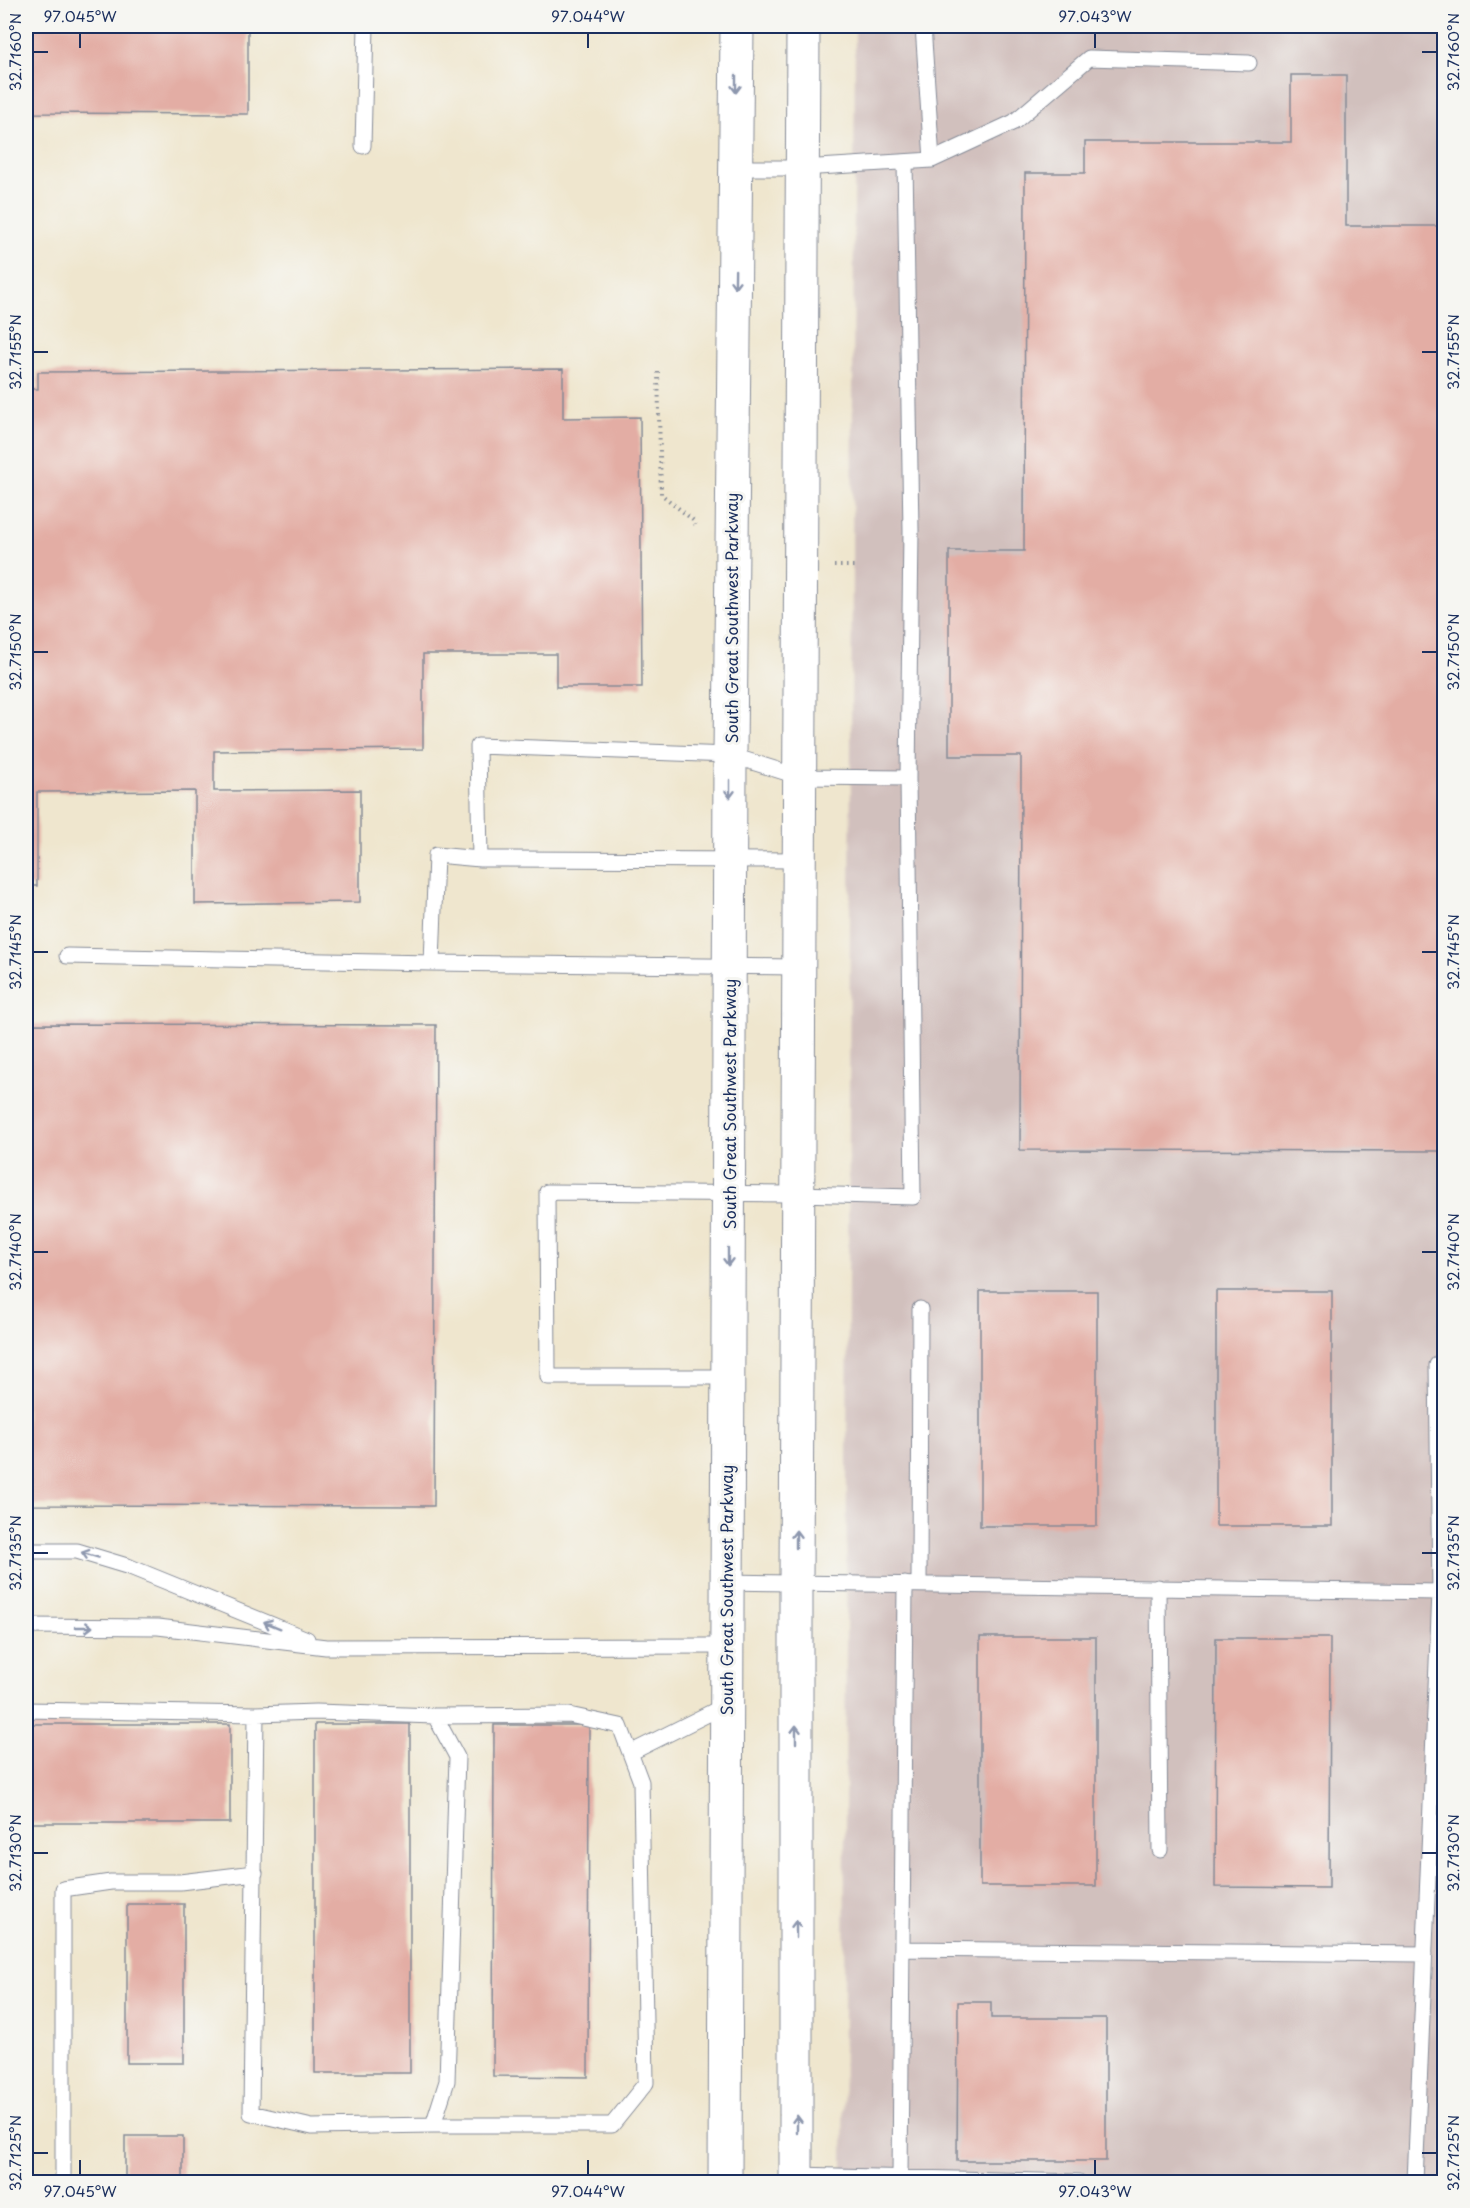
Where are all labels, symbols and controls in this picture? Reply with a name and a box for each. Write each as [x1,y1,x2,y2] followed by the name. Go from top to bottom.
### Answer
[43,4,117,27] text: 97.045°W
[551,4,626,27] text: 97.044°W
[1058,4,1132,27] text: 97.043°W
[3,13,26,91] text: 32.7160°N
[1441,13,1464,91] text: 32.7160°N
[731,73,742,93] one-way arrow
[729,268,741,288] one-way arrow
[3,314,26,390] text: 32.7155°N
[1441,314,1464,390] text: 32.7155°N
[719,493,743,743] street label: South Great Southwest Parkway
[3,613,26,691] text: 32.7150°N
[1441,613,1464,691] text: 32.7150°N
[724,778,736,798] one-way arrow
[3,914,26,990] text: 32.7145°N
[1441,914,1464,990] text: 32.7145°N
[717,979,741,1229] street label: South Great Southwest Parkway
[3,1213,26,1291] text: 32.7140°N
[1441,1213,1464,1291] text: 32.7140°N
[722,1246,734,1266] one-way arrow
[714,1465,738,1715] street label: South Great Southwest Parkway
[3,1515,26,1591] text: 32.7135°N
[1441,1515,1464,1591] text: 32.7135°N
[790,1530,802,1550] one-way arrow
[81,1549,100,1560] one-way arrow
[263,1619,282,1630] one-way arrow
[73,1621,93,1633] one-way arrow
[790,1725,802,1745] one-way arrow
[3,1814,26,1892] text: 32.7130°N
[1441,1814,1464,1892] text: 32.7130°N
[790,1920,802,1940] one-way arrow
[3,2115,26,2191] text: 32.7125°N
[791,2115,803,2135] one-way arrow
[1441,2115,1464,2191] text: 32.7125°N
[43,2179,117,2202] text: 97.045°W
[551,2179,626,2202] text: 97.044°W
[1058,2179,1132,2202] text: 97.043°W

